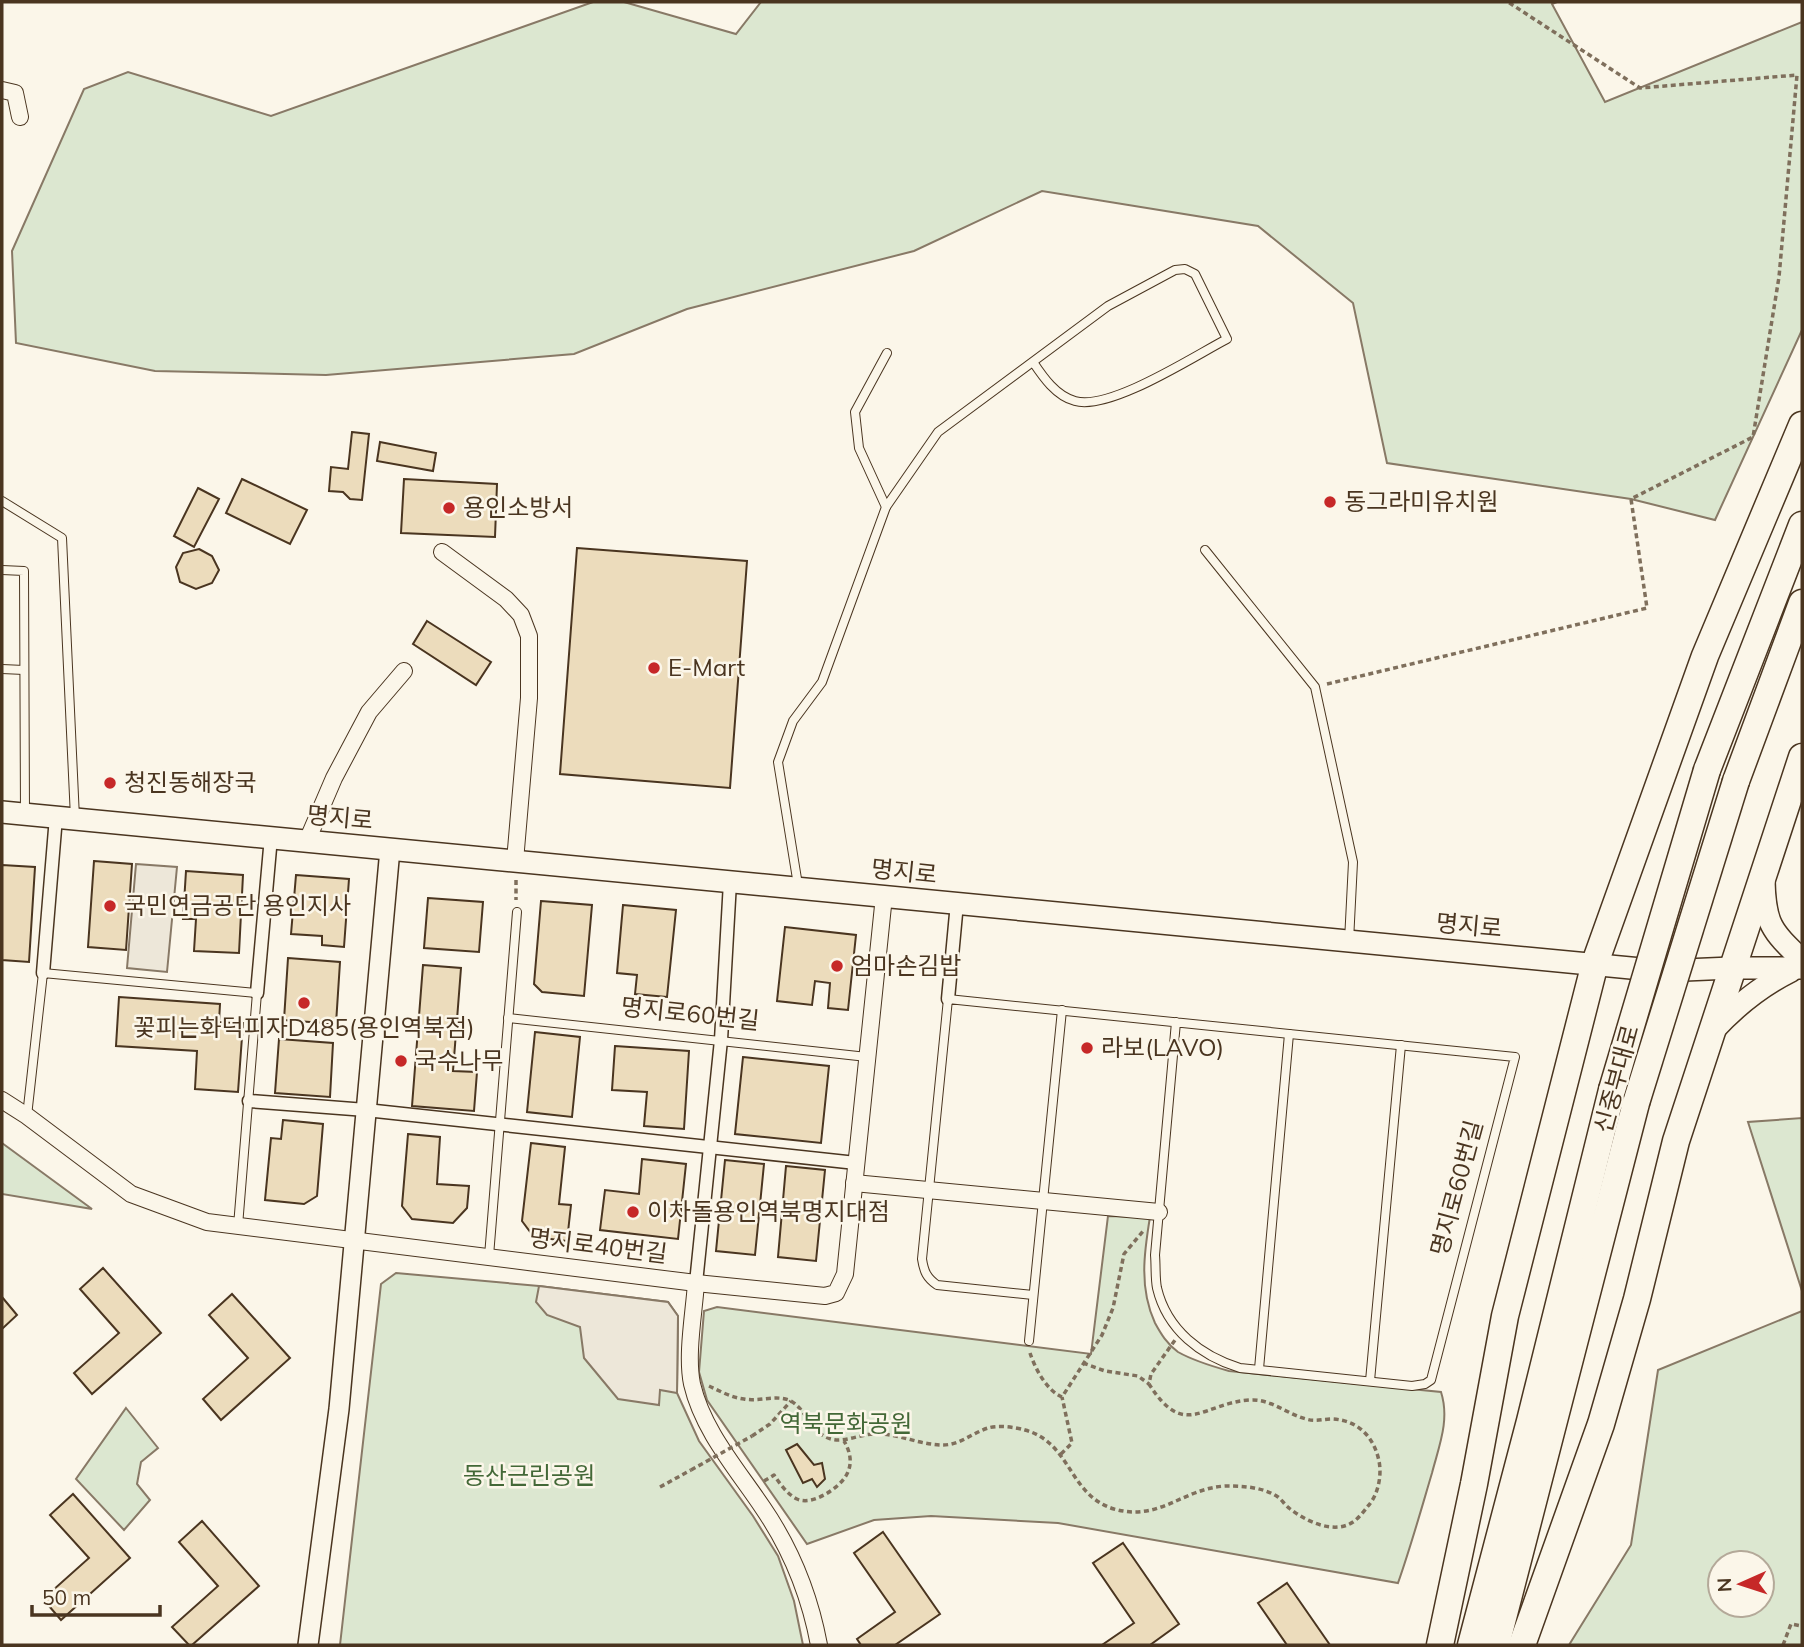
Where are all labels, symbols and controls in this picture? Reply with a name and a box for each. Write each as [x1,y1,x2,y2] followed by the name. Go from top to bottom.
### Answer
[1344,486,1499,516] place label: 동그라미유치원
[463,492,573,522] place label: 용인소방서
[1322,494,1338,510] marker: 동그라미유치원
[441,500,457,516] marker: 용인소방서
[668,652,745,682] place label: E-Mart
[646,660,662,676] marker: E-Mart
[124,767,256,797] place label: 청진동해장국
[102,775,118,791] marker: 청진동해장국
[306,799,374,835] street label: 명지로
[870,853,939,889] street label: 명지로
[124,890,351,920] place label: 국민연금공단 용인지사
[102,898,118,914] marker: 국민연금공단 용인지사
[1435,907,1503,943] street label: 명지로
[851,950,961,980] place label: 엄마손김밥
[829,958,845,974] marker: 엄마손김밥
[619,991,761,1035] street label: 명지로60번길
[296,995,312,1011] marker: 꽃피는화덕피자D485(용인역북점)
[133,1012,475,1042] place label: 꽃피는화덕피자D485(용인역북점)
[1587,1022,1645,1136] street label: 신중부대로
[1101,1032,1224,1062] place label: 라보(LAVO)
[1079,1040,1095,1056] marker: 라보(LAVO)
[415,1045,503,1075] place label: 국수나무
[393,1053,409,1069] marker: 국수나무
[1424,1117,1489,1259] street label: 명지로60번길
[647,1196,890,1226] place label: 이차돌용인역북명지대점
[625,1204,641,1220] marker: 이차돌용인역북명지대점
[527,1222,669,1268] street label: 명지로40번길
[780,1408,912,1438] park label: 역북문화공원
[463,1460,595,1490] park label: 동산근린공원
[1706,1549,1776,1619] north arrow
[32,1574,159,1618] scale bar
[1712,1577,1736,1593] text: N
[42,1584,91,1610] text: 50 m

